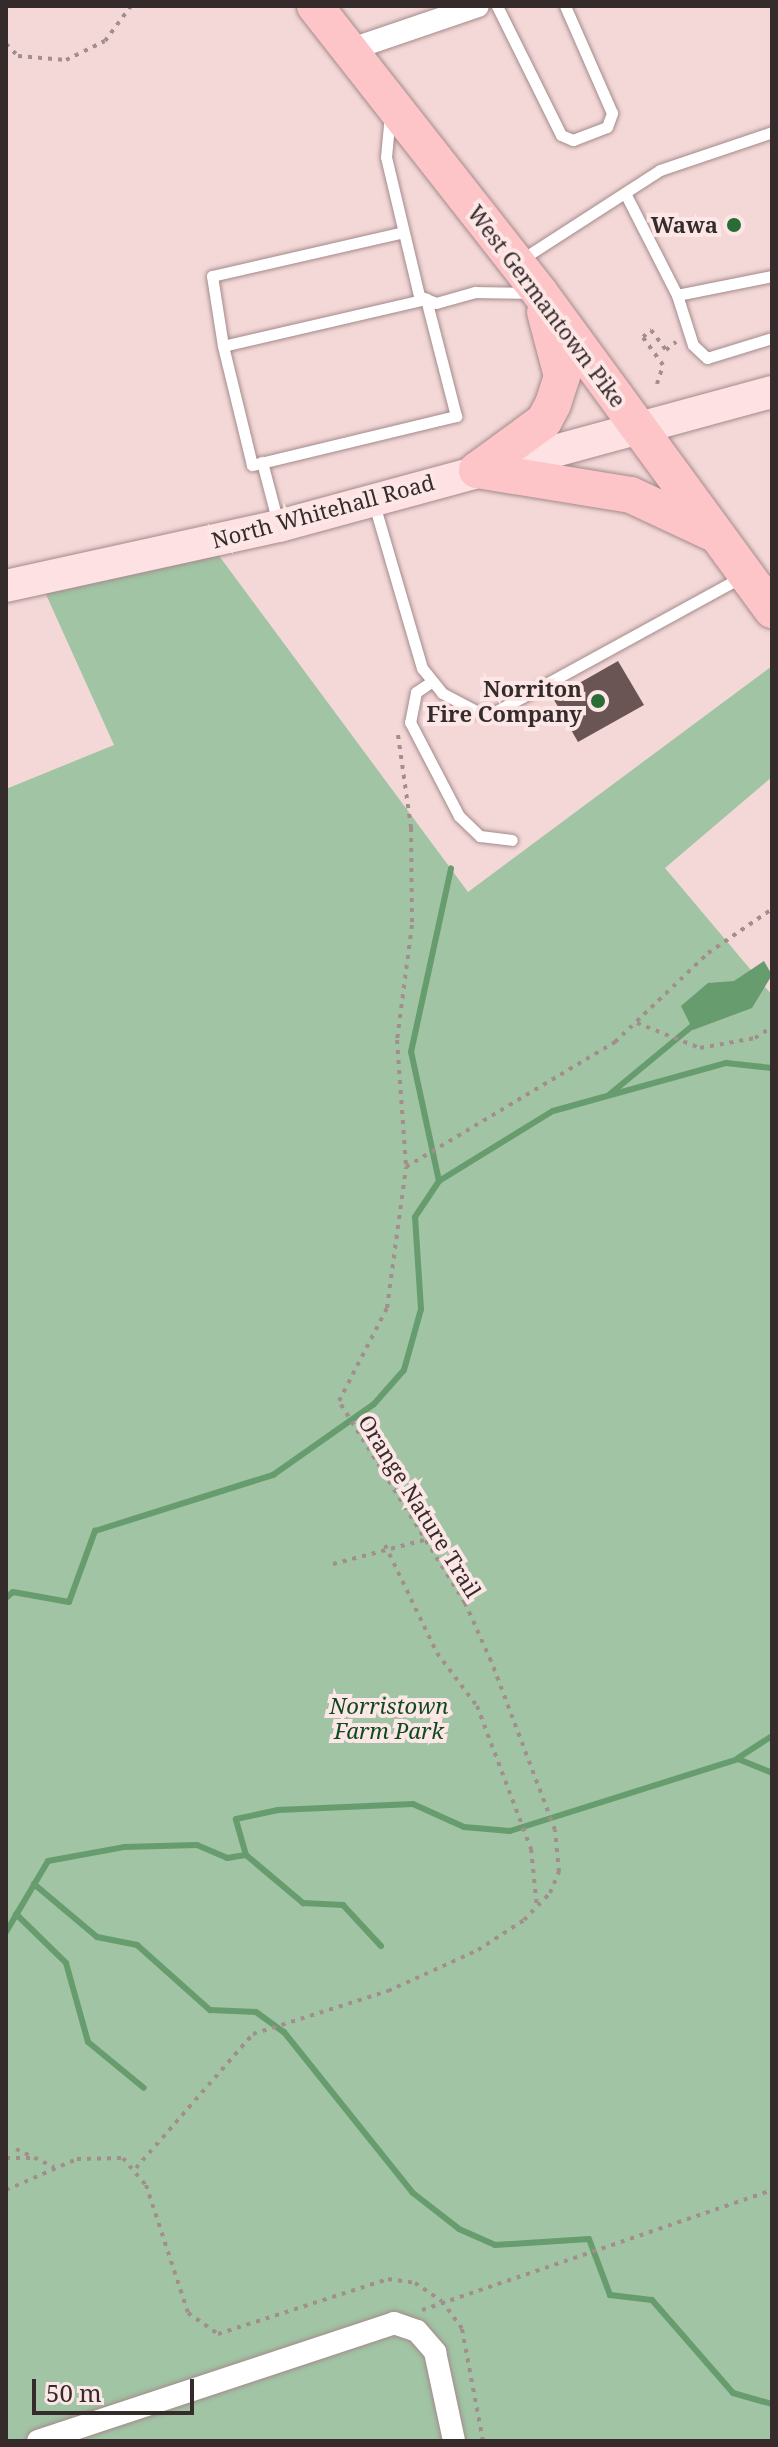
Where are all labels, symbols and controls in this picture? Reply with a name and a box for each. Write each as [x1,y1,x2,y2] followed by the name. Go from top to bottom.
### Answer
[462,200,632,412] street label: West Germantown Pike
[651,212,718,238] place label: Wawa
[725,216,743,234] marker: Wawa
[209,469,437,553] street label: North Whitehall Road
[427,675,582,726] place label: Norriton Fire Company
[589,692,607,710] marker: Norriton Fire Company
[353,1410,487,1602] street label: Orange Nature Trail
[330,1692,448,1744] park label: Norristown Farm Park
[36,2363,198,2413] scale bar
[46,2376,102,2409] text: 50 m

